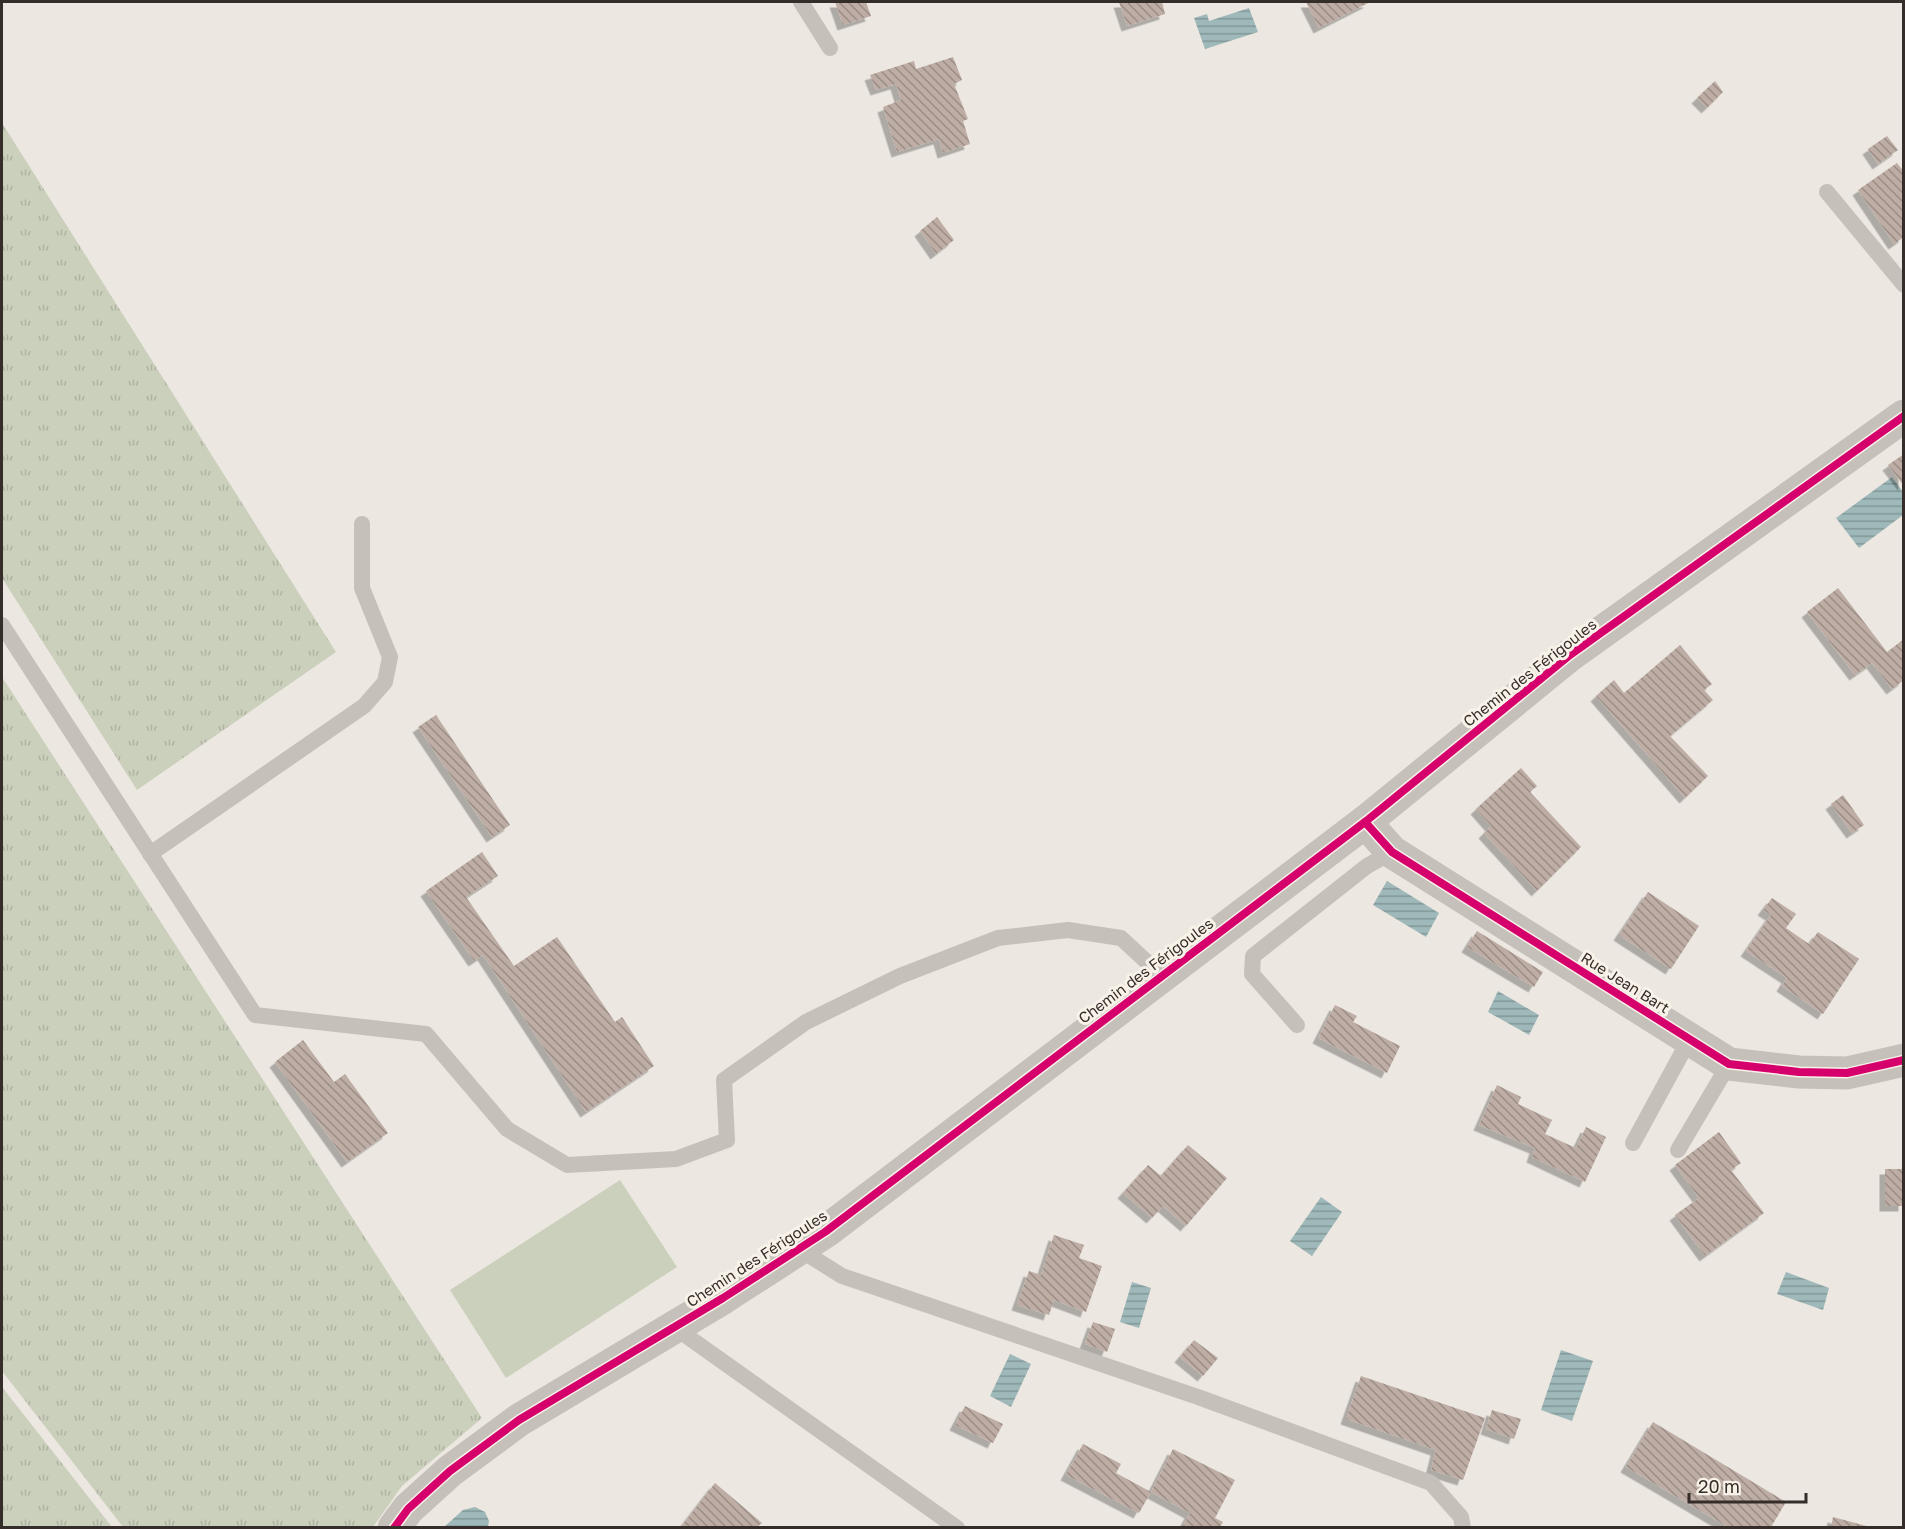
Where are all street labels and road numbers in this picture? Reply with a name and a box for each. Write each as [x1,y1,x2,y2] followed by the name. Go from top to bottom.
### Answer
[1459,615,1600,730] street label: Chemin des Férigoules
[1075,914,1216,1027] street label: Chemin des Férigoules
[1578,948,1673,1016] street label: Rue Jean Bart
[683,1206,830,1310] street label: Chemin des Férigoules

